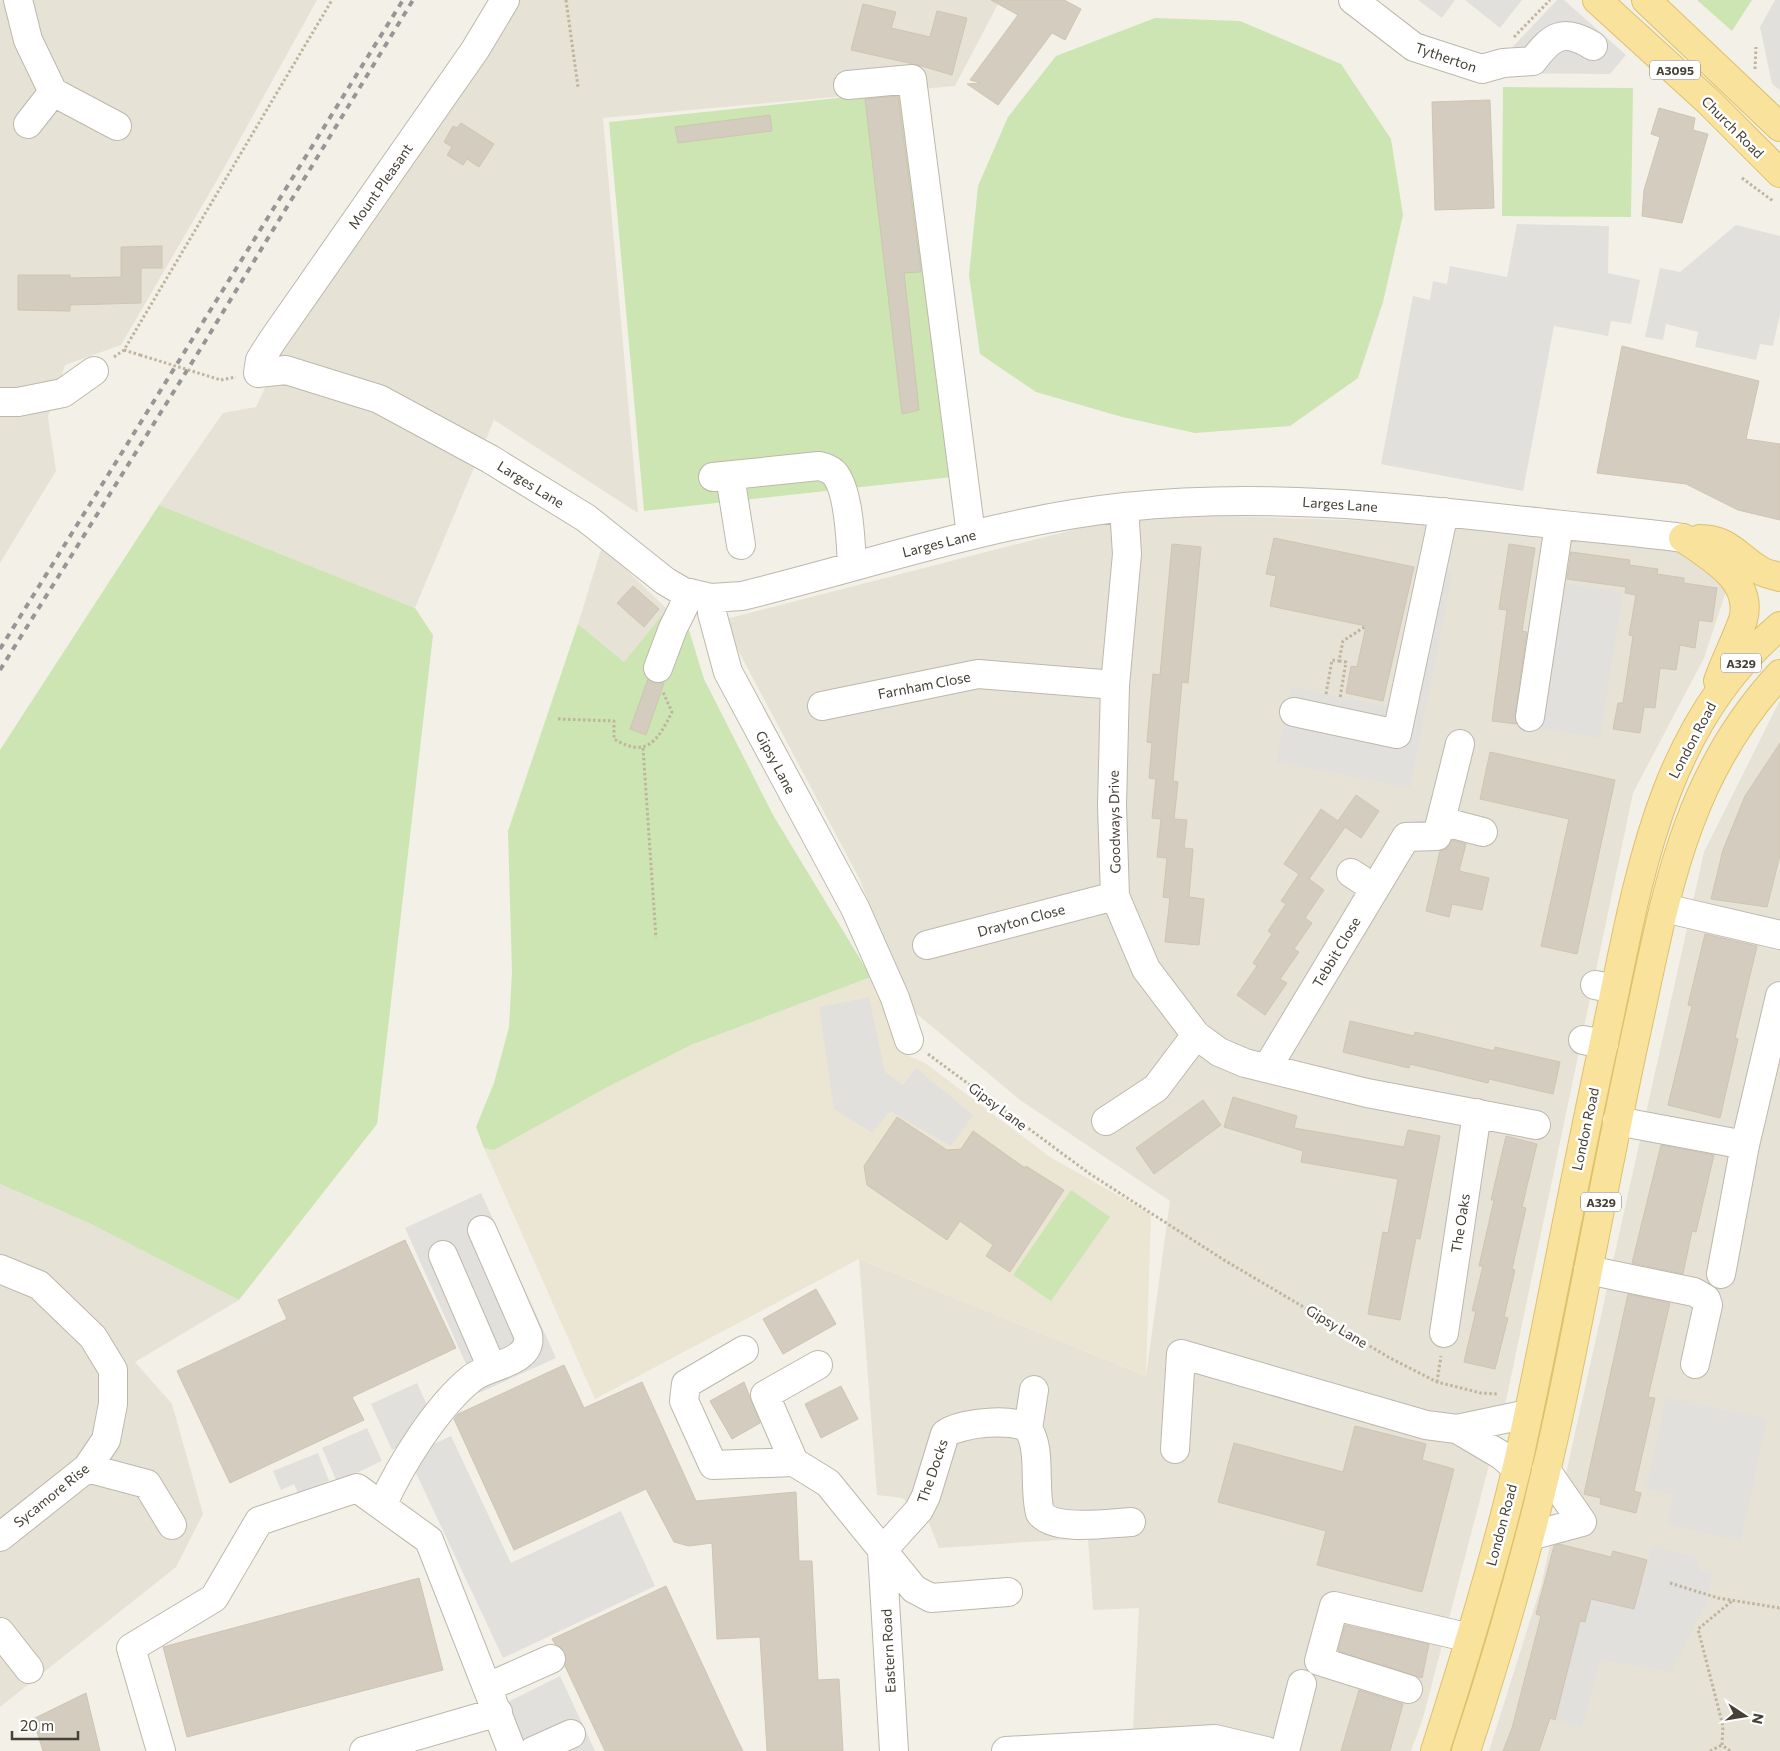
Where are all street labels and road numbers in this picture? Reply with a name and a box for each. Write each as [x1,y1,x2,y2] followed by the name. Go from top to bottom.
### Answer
[1413,39,1479,75] street label: Tytherton
[1650,60,1700,80] road number: A3095
[1698,92,1768,162] street label: Church Road
[344,140,416,232] street label: Mount Pleasant
[494,457,568,511] street label: Larges Lane
[1302,493,1378,515] street label: Larges Lane
[900,526,978,560] street label: Larges Lane
[1721,654,1761,672] road number: A329
[876,668,972,702] street label: Farnham Close
[1665,699,1719,781] street label: London Road
[752,728,800,796] street label: Gipsy Lane
[1105,770,1123,874] street label: Goodways Drive
[975,900,1067,940] street label: Drayton Close
[1308,914,1364,990] street label: Tebbit Close
[965,1078,1031,1134] street label: Gipsy Lane
[1568,1086,1602,1172] street label: London Road
[1447,1192,1473,1254] street label: The Oaks
[1581,1192,1621,1212] road number: A329
[1303,1301,1371,1351] street label: Gipsy Lane
[913,1437,951,1505] street label: The Docks
[10,1459,92,1531] street label: Sycamore Rise
[1482,1482,1520,1568] street label: London Road
[877,1609,899,1693] street label: Eastern Road

